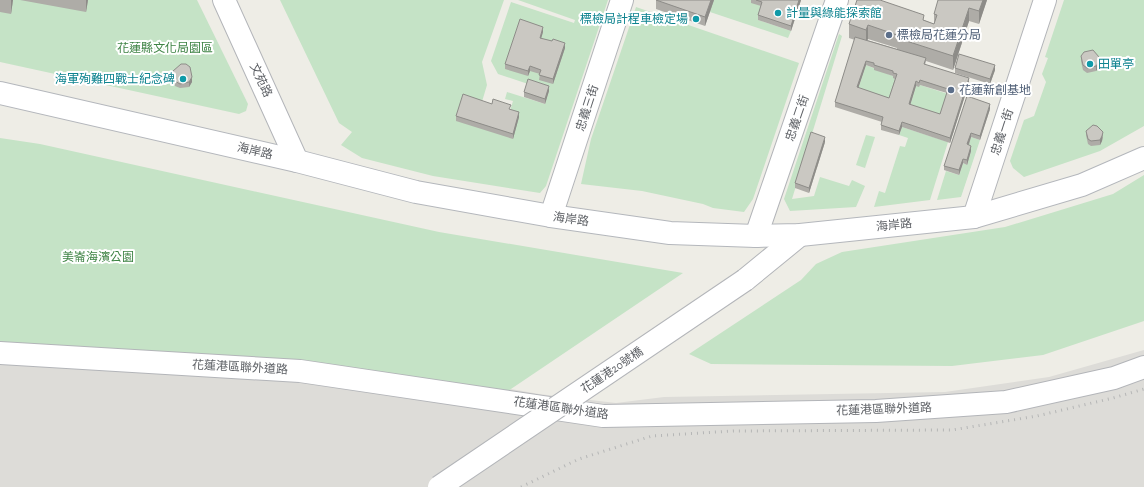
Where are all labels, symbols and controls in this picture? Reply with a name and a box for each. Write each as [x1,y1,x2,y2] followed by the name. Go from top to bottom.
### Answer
[786,6,882,19] place label: 計量與綠能探索館
[773,8,783,18] marker: 計量與綠能探索館
[580,12,688,25] place label: 標檢局計程車檢定場
[691,14,701,24] marker: 標檢局計程車檢定場
[897,28,981,41] place label: 標檢局花蓮分局
[884,30,894,40] marker: 標檢局花蓮分局
[117,41,213,54] park label: 花蓮縣文化局園區
[1098,57,1134,70] place label: 田單亭
[1085,59,1095,69] marker: 田單亭
[248,61,275,99] street label: 文苑路
[55,72,175,85] place label: 海軍殉難四戰士紀念碑
[178,74,188,84] marker: 海軍殉難四戰士紀念碑
[573,83,600,133] street label: 忠義三街
[959,83,1031,96] place label: 花蓮新創基地
[946,85,956,95] marker: 花蓮新創基地
[783,93,810,143] street label: 忠義二街
[988,107,1015,157] street label: 忠義一街
[236,140,274,161] street label: 海岸路
[552,210,590,227] street label: 海岸路
[875,216,913,233] street label: 海岸路
[62,250,134,263] park label: 美崙海濱公園
[578,344,645,395] street label: 花蓮港20號橋
[192,357,288,376] street label: 花蓮港區聯外道路
[513,394,610,421] street label: 花蓮港區聯外道路
[836,400,932,417] street label: 花蓮港區聯外道路

